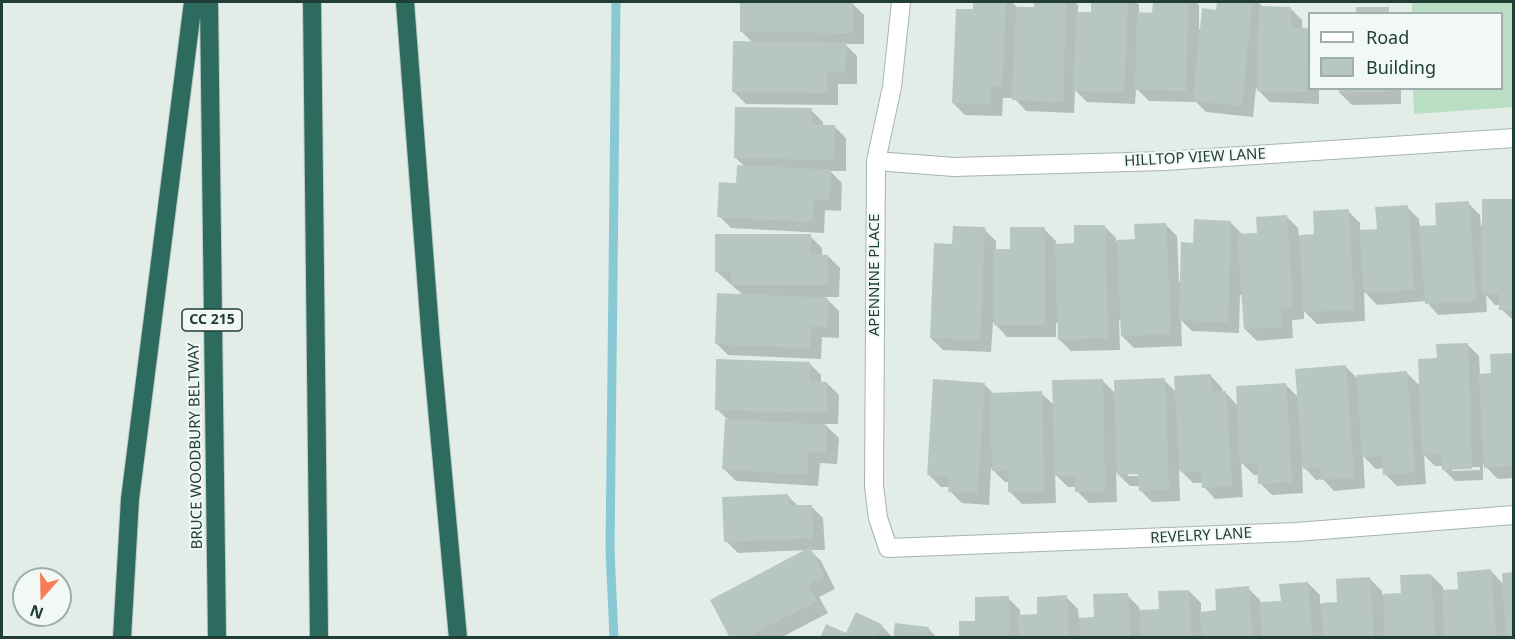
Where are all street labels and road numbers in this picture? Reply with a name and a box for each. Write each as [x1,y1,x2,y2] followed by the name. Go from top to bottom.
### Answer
[1124,145,1266,171] street label: HILLTOP VIEW LANE
[866,214,884,336] street label: APENNINE PLACE
[182,309,242,331] road number: CC 215
[185,342,207,550] street label: BRUCE WOODBURY BELTWAY
[1150,524,1252,548] street label: REVELRY LANE

